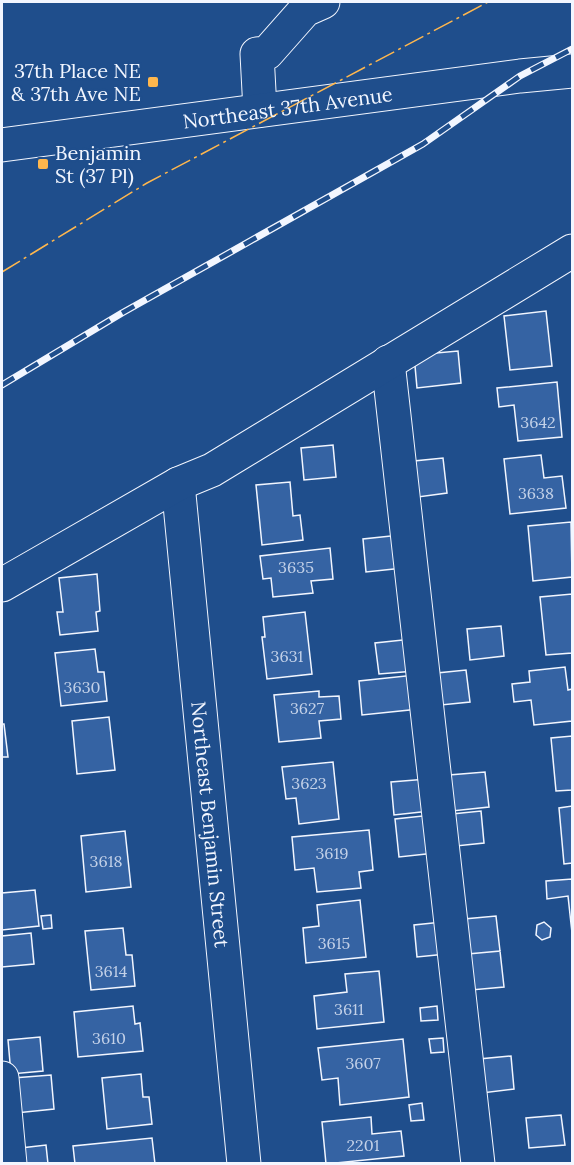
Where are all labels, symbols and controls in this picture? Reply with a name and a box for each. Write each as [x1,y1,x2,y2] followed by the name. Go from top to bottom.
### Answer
[11,58,141,106] place label: 37th Place NE & 37th Ave NE
[146,75,160,89] marker: 37th Place NE & 37th Ave NE
[181,81,394,133] street label: Northeast 37th Avenue
[55,140,142,189] place label: Benjamin St (37 Pl)
[36,157,50,171] marker: Benjamin St (37 Pl)
[520,412,556,432] house number: 3642
[518,483,554,503] house number: 3638
[278,557,314,577] house number: 3635
[271,646,304,666] house number: 3631
[63,677,101,697] house number: 3630
[290,698,325,718] house number: 3627
[187,700,235,949] street label: Northeast Benjamin Street
[291,773,327,793] house number: 3623
[315,843,349,863] house number: 3619
[90,851,122,871] house number: 3618
[318,933,350,953] house number: 3615
[95,961,128,981] house number: 3614
[334,999,364,1019] house number: 3611
[92,1028,126,1048] house number: 3610
[345,1053,381,1073] house number: 3607
[347,1135,380,1155] house number: 2201

